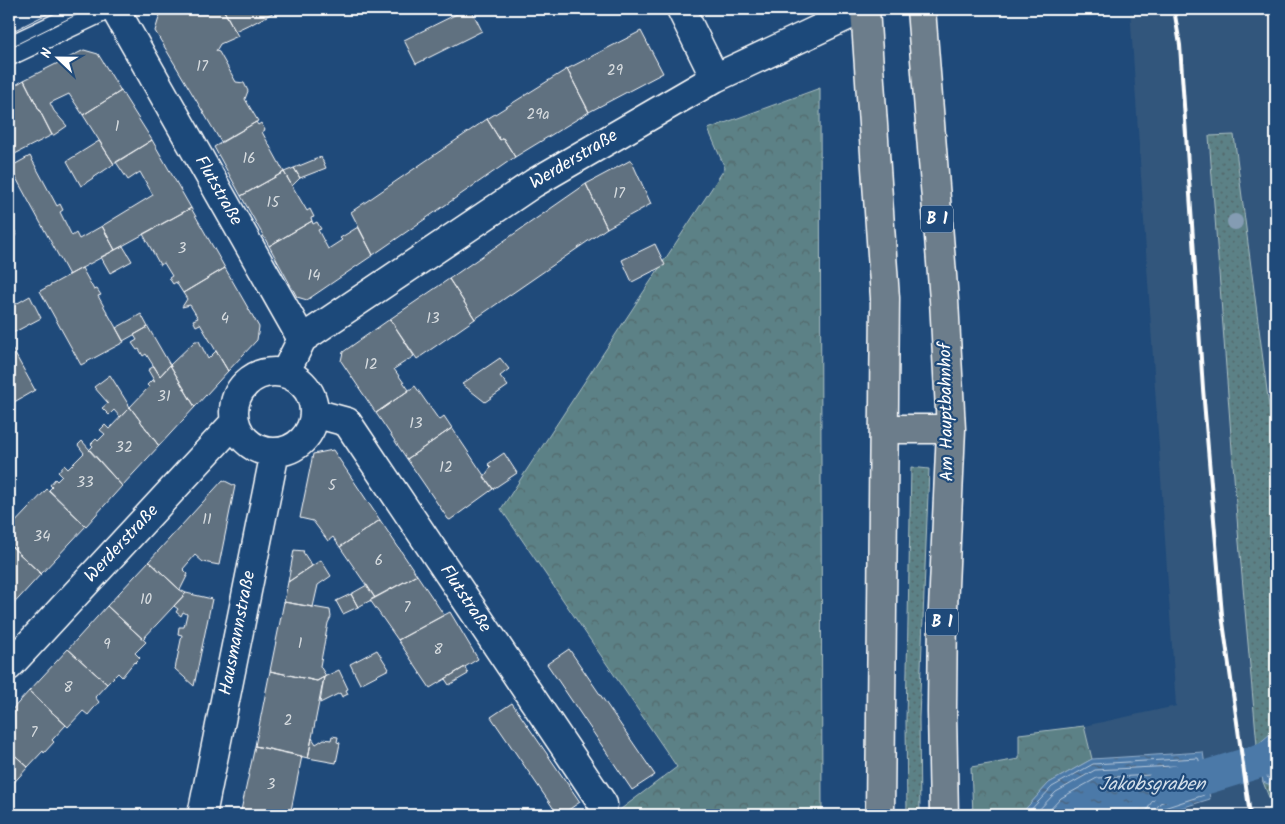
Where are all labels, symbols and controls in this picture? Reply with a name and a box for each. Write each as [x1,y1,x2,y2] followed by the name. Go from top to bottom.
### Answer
[32,32,82,82] north arrow
[35,45,59,62] text: N
[196,55,209,79] house number: 17
[607,59,624,83] house number: 29
[526,103,550,127] house number: 29a
[115,115,120,139] house number: 1
[524,122,624,198] street label: Werderstraße
[242,147,256,171] house number: 16
[186,150,250,232] street label: Flutstraße
[613,182,626,206] house number: 17
[267,191,280,215] house number: 15
[921,205,953,232] road number: B 1
[178,237,187,261] house number: 3
[308,264,320,288] house number: 14
[221,307,229,331] house number: 4
[426,307,440,331] house number: 13
[931,340,963,482] street label: Am Hauptbahnhof
[364,353,378,377] house number: 12
[157,385,171,409] house number: 31
[409,412,423,436] house number: 13
[115,436,133,460] house number: 32
[439,456,453,480] house number: 12
[76,471,94,495] house number: 33
[328,474,337,498] house number: 5
[78,498,166,590] street label: Werderstraße
[202,508,212,532] house number: 11
[34,525,50,549] house number: 34
[375,549,383,573] house number: 6
[431,559,499,639] street label: Flutstraße
[212,568,264,698] street label: Hausmannstraße
[140,588,153,612] house number: 10
[404,596,412,620] house number: 7
[926,608,958,636] road number: B 1
[298,632,303,656] house number: 1
[103,633,111,657] house number: 9
[433,638,443,662] house number: 8
[63,676,73,700] house number: 8
[284,709,292,733] house number: 2
[31,721,39,745] house number: 7
[1099,770,1207,800] water label: Jakobsgraben
[267,773,276,797] house number: 3

